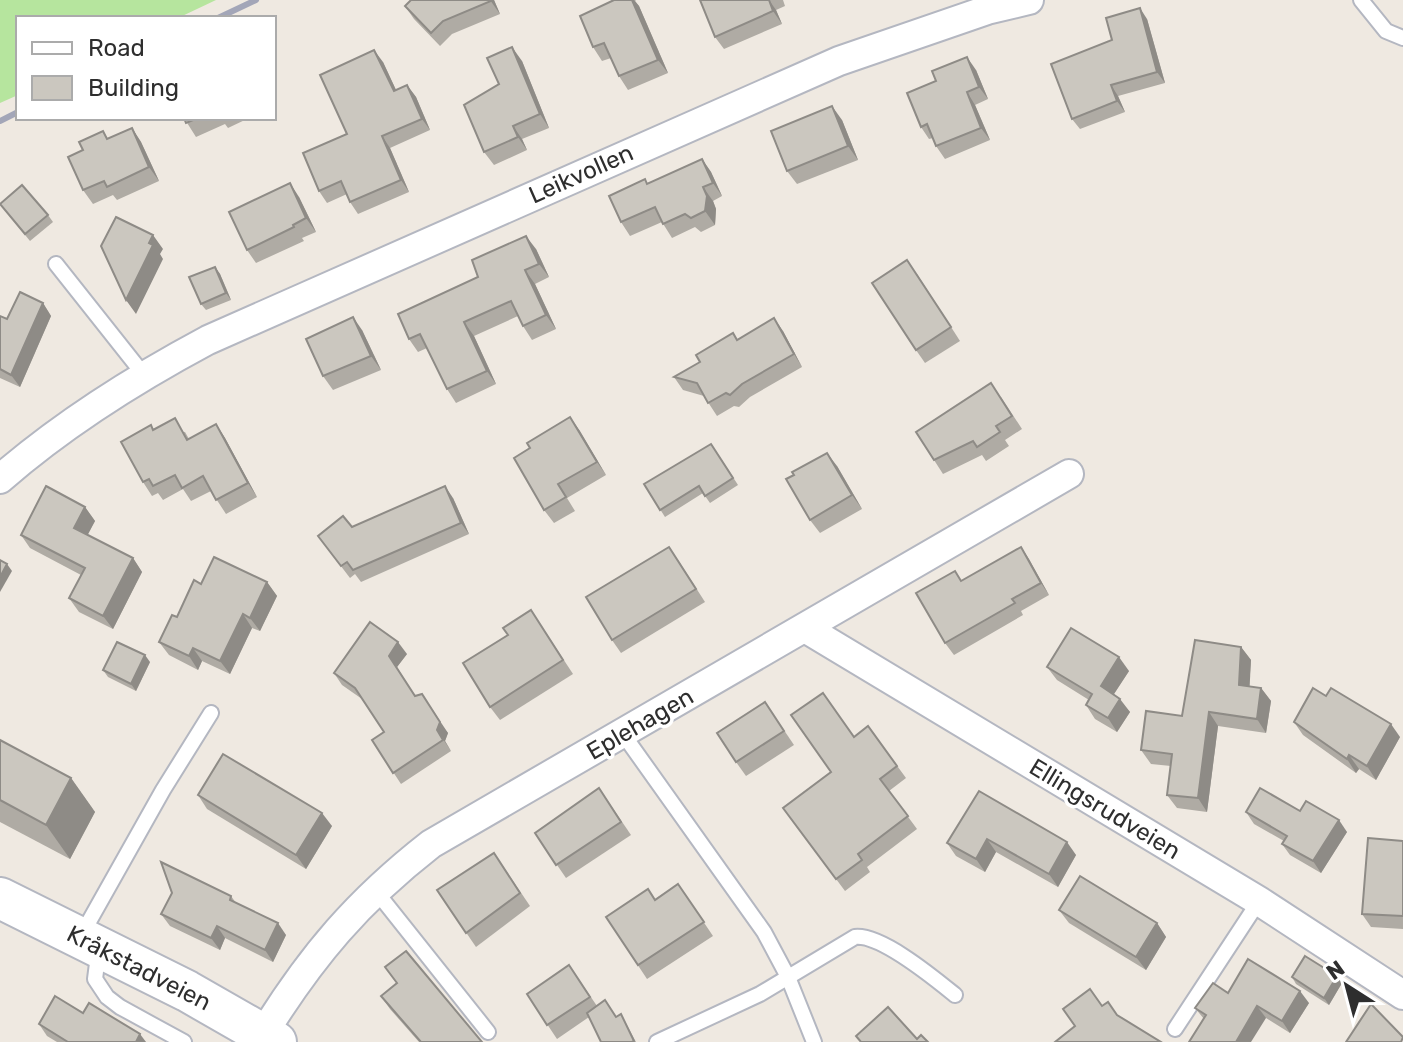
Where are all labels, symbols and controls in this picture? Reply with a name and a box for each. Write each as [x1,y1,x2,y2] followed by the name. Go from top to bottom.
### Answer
[16,16,276,120] legend
[88,34,145,62] text: Road
[88,74,179,102] text: Building
[525,139,637,209] street label: Leikvollen
[582,682,698,766] street label: Eplehagen
[1024,753,1186,865] street label: Ellingsrudveien
[62,920,216,1016] street label: Kråkstadveien
[1307,946,1387,1026] north arrow
[1321,955,1350,986] text: N

